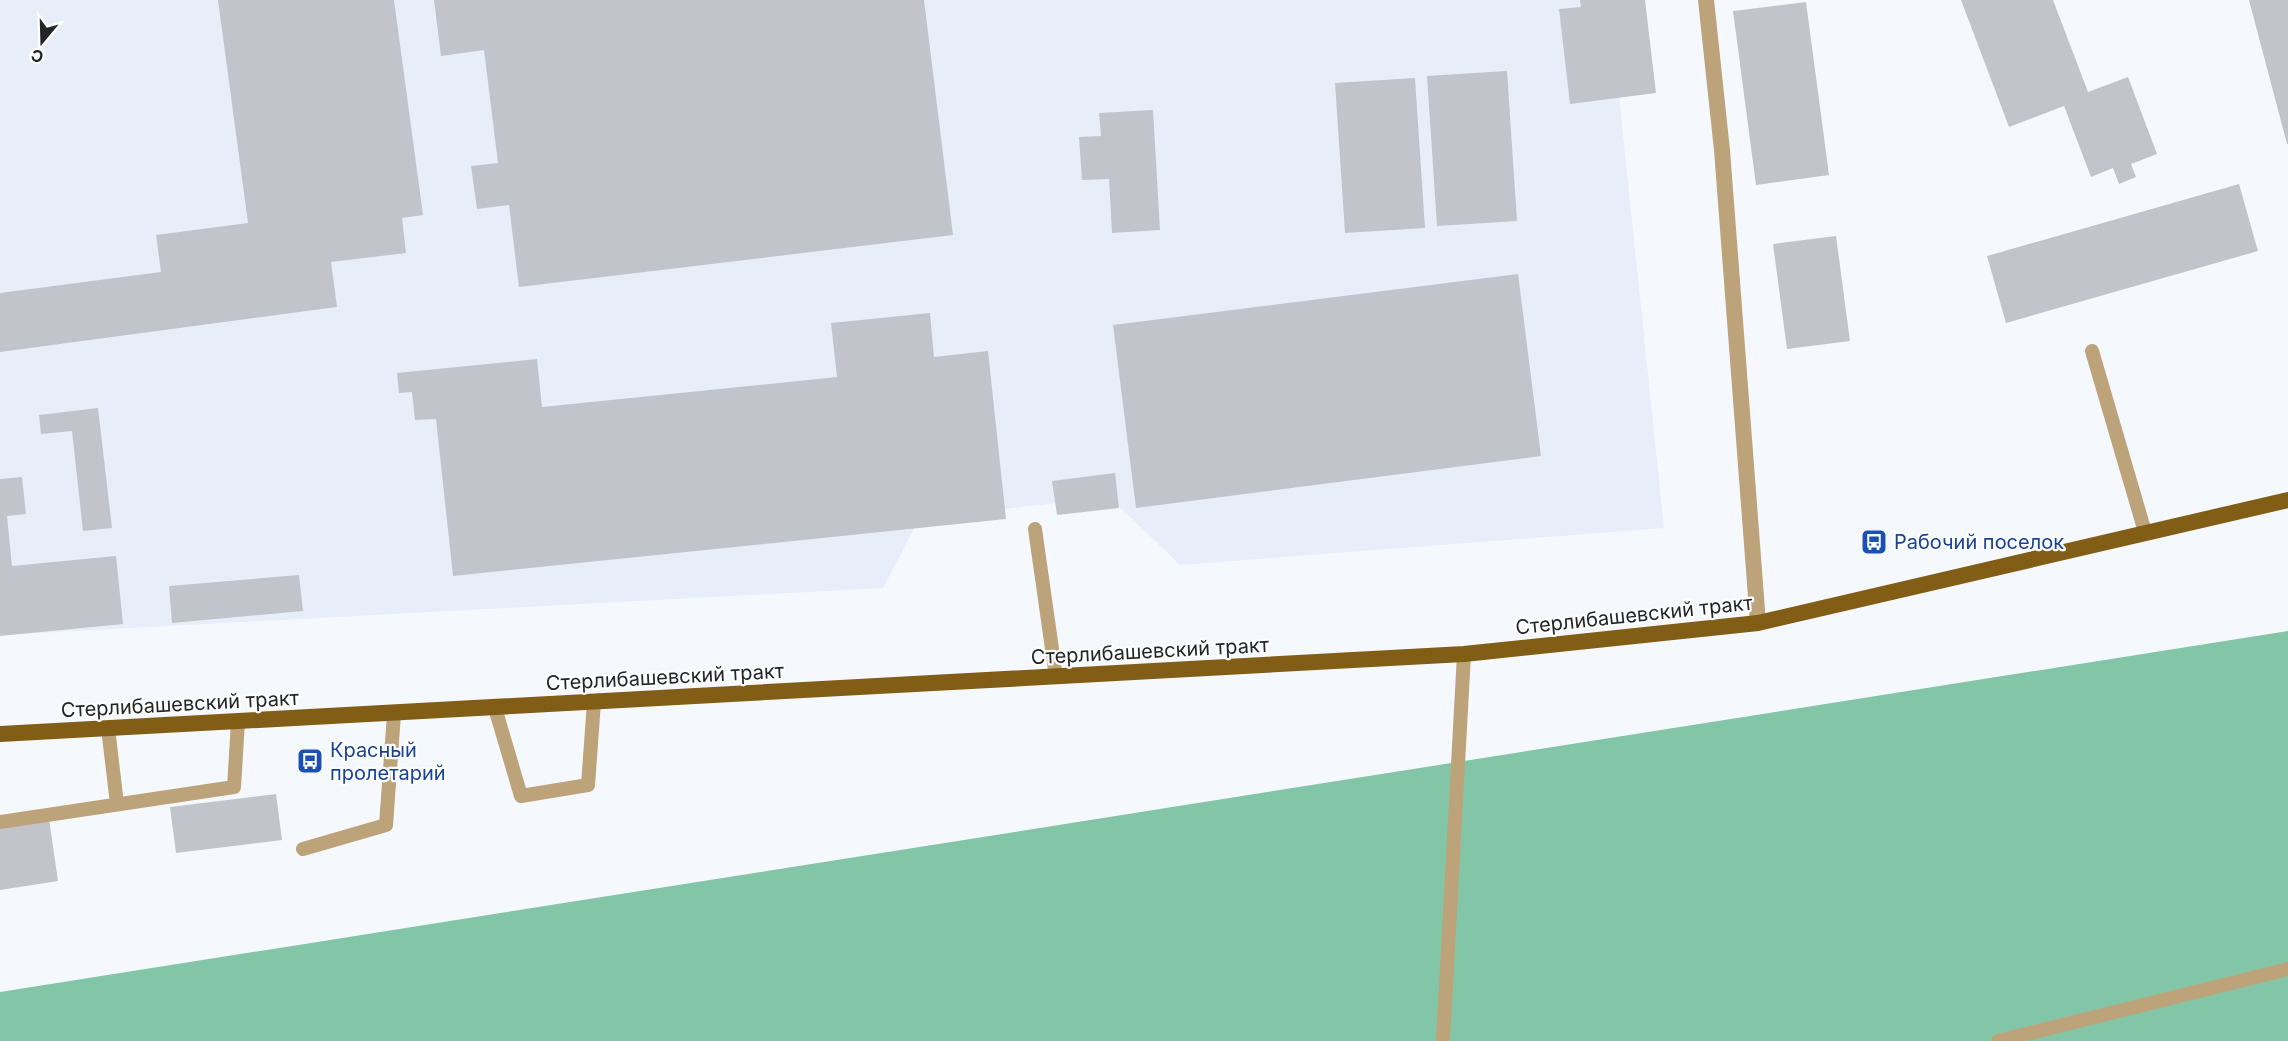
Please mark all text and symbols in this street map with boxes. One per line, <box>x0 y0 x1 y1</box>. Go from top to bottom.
north arrow <box>12 12 72 72</box>
text: С <box>28 45 46 68</box>
bus stop icon: Рабочий поселок <box>1859 527 1889 557</box>
place label: Рабочий поселок <box>1894 530 2064 554</box>
street label: Стерлибашевский тракт <box>1514 591 1754 639</box>
street label: Стерлибашевский тракт <box>1030 633 1270 669</box>
street label: Стерлибашевский тракт <box>545 659 785 695</box>
street label: Стерлибашевский тракт <box>60 686 300 722</box>
place label: Красный пролетарий <box>330 738 446 785</box>
bus stop icon: Красный пролетарий <box>295 746 325 776</box>

